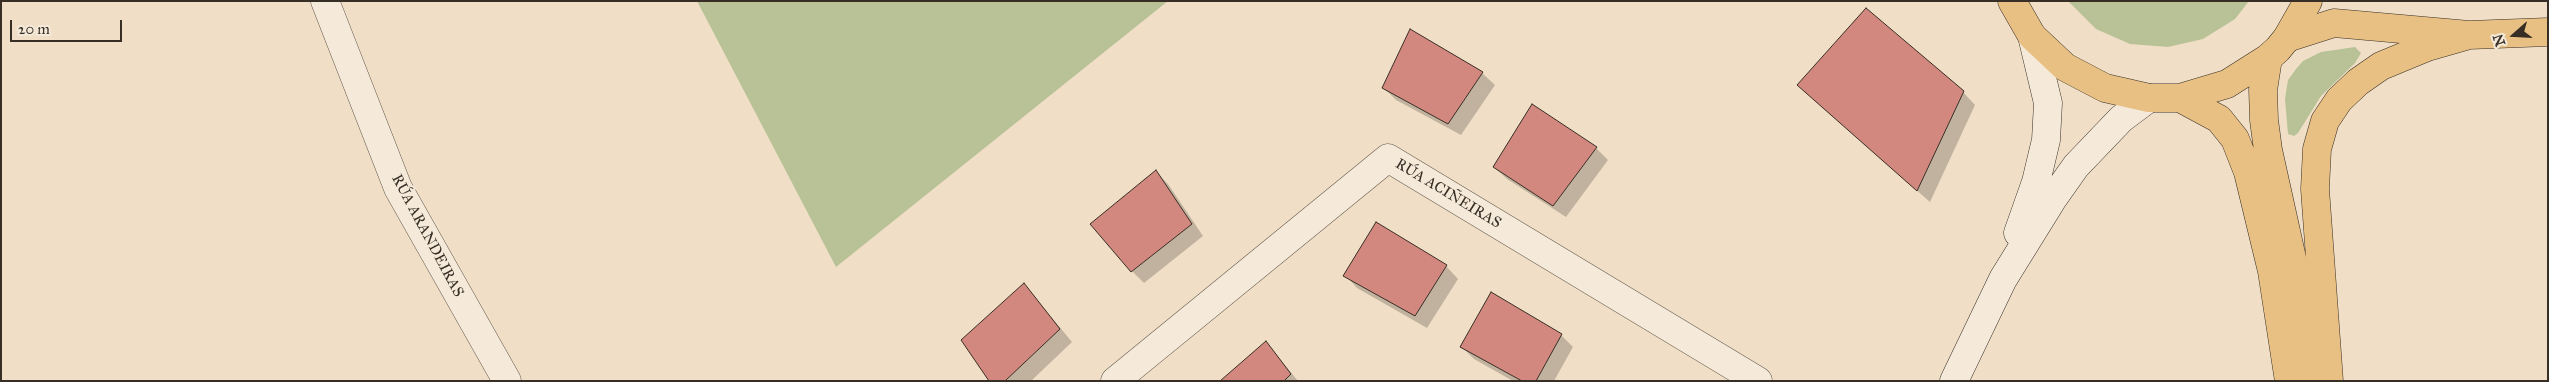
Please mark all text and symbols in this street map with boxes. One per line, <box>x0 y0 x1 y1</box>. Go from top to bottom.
scale bar <box>12 10 125 42</box>
north arrow <box>2489 10 2539 60</box>
text: 20 m <box>18 20 50 38</box>
text: N <box>2489 32 2509 48</box>
street label: RÚA ACIÑEIRAS <box>1392 155 1504 233</box>
street label: RÚA ARANDEIRAS <box>387 172 467 300</box>

